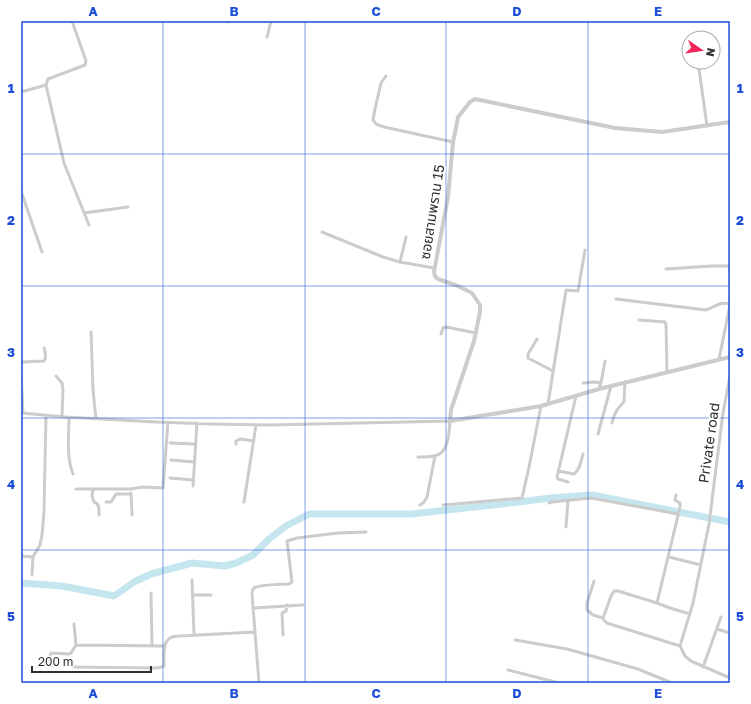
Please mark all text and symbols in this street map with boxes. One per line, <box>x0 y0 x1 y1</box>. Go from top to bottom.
text: A <box>88 3 98 19</box>
text: B <box>229 3 239 19</box>
text: C <box>371 3 381 19</box>
text: D <box>512 3 522 19</box>
text: E <box>654 3 662 19</box>
north arrow <box>681 30 721 70</box>
text: N <box>704 47 719 58</box>
text: 1 <box>8 80 15 96</box>
text: 1 <box>737 80 744 96</box>
street label: ซอยสามพราน 15 <box>416 163 447 260</box>
text: 2 <box>7 212 15 228</box>
text: 2 <box>736 212 744 228</box>
text: 3 <box>7 344 15 360</box>
text: 3 <box>736 344 744 360</box>
street label: Private road <box>694 402 723 484</box>
text: 4 <box>7 476 15 492</box>
text: 4 <box>736 476 744 492</box>
text: 5 <box>7 608 15 624</box>
text: 5 <box>736 608 744 624</box>
scale bar <box>32 648 151 674</box>
text: 200 m <box>38 654 73 669</box>
text: A <box>88 685 98 701</box>
text: B <box>229 685 239 701</box>
text: C <box>371 685 381 701</box>
text: D <box>512 685 522 701</box>
text: E <box>654 685 662 701</box>

